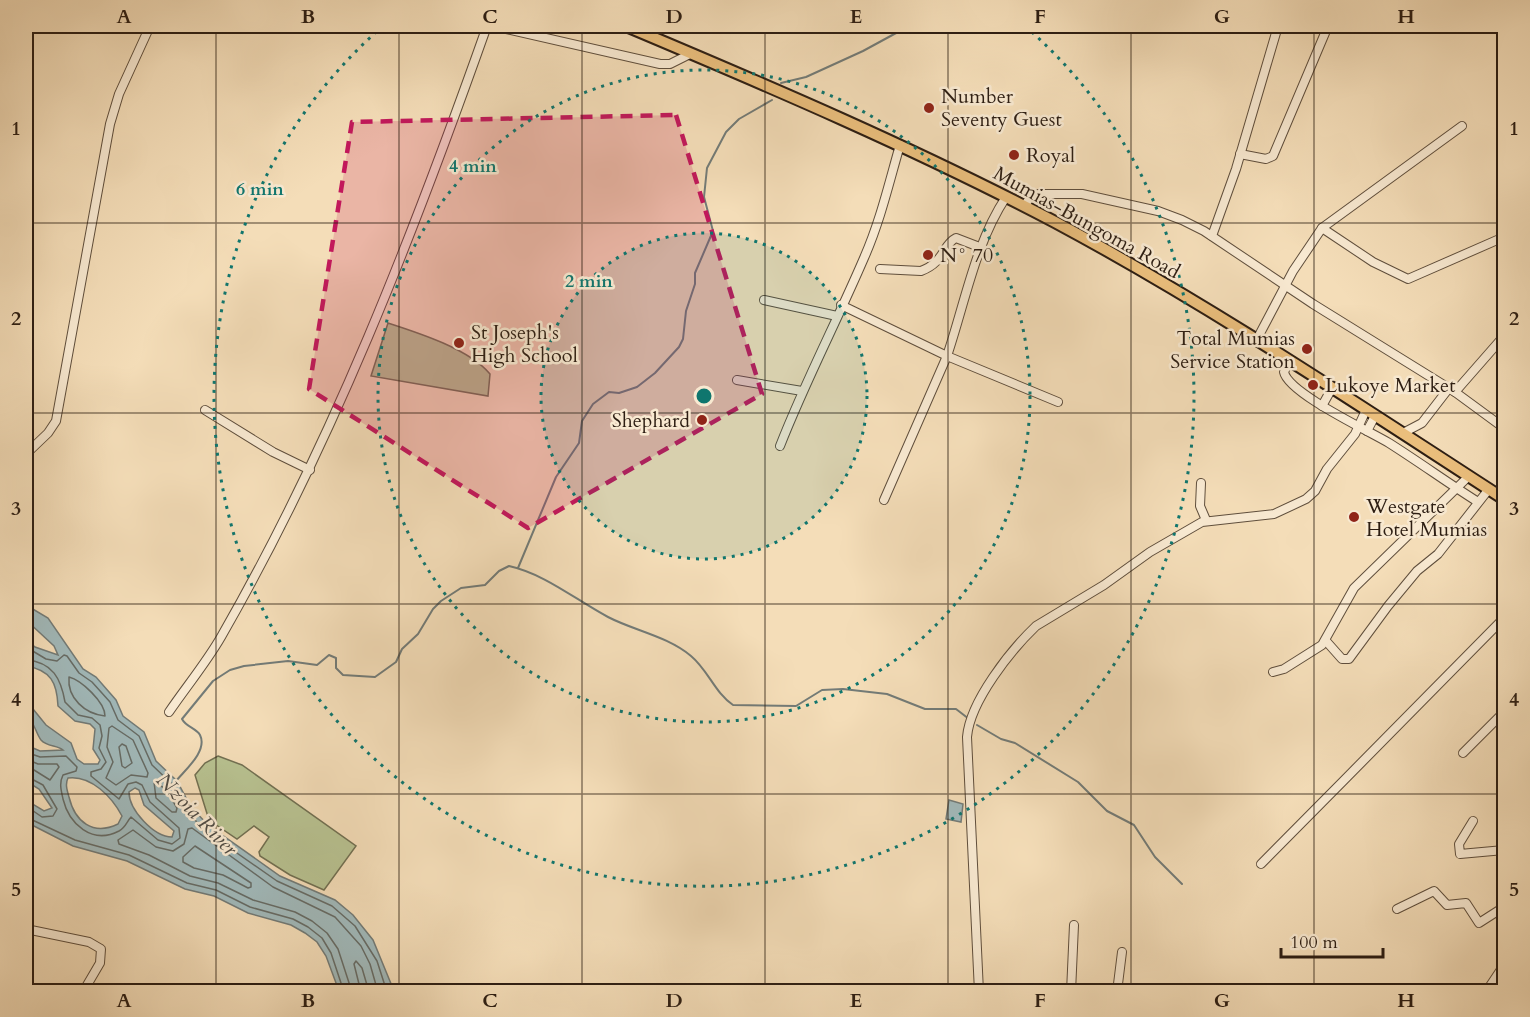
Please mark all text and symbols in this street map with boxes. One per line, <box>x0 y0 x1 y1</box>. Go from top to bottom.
text: A <box>116 3 132 30</box>
text: B <box>301 3 315 30</box>
text: C <box>482 3 498 30</box>
text: D <box>665 3 683 30</box>
text: E <box>850 3 862 30</box>
text: F <box>1034 3 1046 30</box>
text: G <box>1214 3 1230 30</box>
text: H <box>1397 3 1415 30</box>
place label: Number Seventy Guest <box>941 83 1063 133</box>
marker: Number Seventy Guest <box>922 101 936 115</box>
text: 1 <box>11 115 21 142</box>
text: 1 <box>1509 115 1519 142</box>
place label: Royal <box>1026 142 1075 169</box>
marker: Royal <box>1007 148 1021 162</box>
text: 4 min <box>449 154 497 179</box>
street label: Mumias-Bungoma Road <box>989 160 1185 285</box>
text: 6 min <box>236 177 284 202</box>
place label: N° 70 <box>940 242 993 269</box>
marker: N° 70 <box>921 248 935 262</box>
text: 2 min <box>565 269 613 294</box>
text: 2 <box>11 305 21 332</box>
text: 2 <box>1509 305 1519 332</box>
place label: St Joseph's High School <box>471 319 578 369</box>
place label: Total Mumias Service Station <box>1170 325 1296 375</box>
marker: St Joseph's High School <box>452 336 466 350</box>
marker: Total Mumias Service Station <box>1300 342 1314 356</box>
place label: Lukoye Market <box>1325 372 1456 399</box>
marker: Lukoye Market <box>1306 378 1320 392</box>
centre of rings <box>694 386 714 406</box>
place label: Shephard <box>612 407 690 434</box>
marker: Shephard <box>695 413 709 427</box>
place label: Westgate Hotel Mumias <box>1365 493 1487 543</box>
text: 3 <box>11 495 21 522</box>
text: 3 <box>1509 495 1519 522</box>
marker: Westgate Hotel Mumias <box>1347 510 1361 524</box>
text: 4 <box>11 686 21 713</box>
text: 4 <box>1509 686 1519 713</box>
water label: Nzoia River <box>150 766 244 863</box>
text: 5 <box>11 876 21 903</box>
text: 5 <box>1509 876 1519 903</box>
scale bar <box>1281 921 1383 959</box>
text: 100 m <box>1290 930 1338 955</box>
text: A <box>116 987 132 1014</box>
text: B <box>301 987 315 1014</box>
text: C <box>482 987 498 1014</box>
text: D <box>665 987 683 1014</box>
text: E <box>850 987 862 1014</box>
text: F <box>1034 987 1046 1014</box>
text: G <box>1214 987 1230 1014</box>
text: H <box>1397 987 1415 1014</box>

